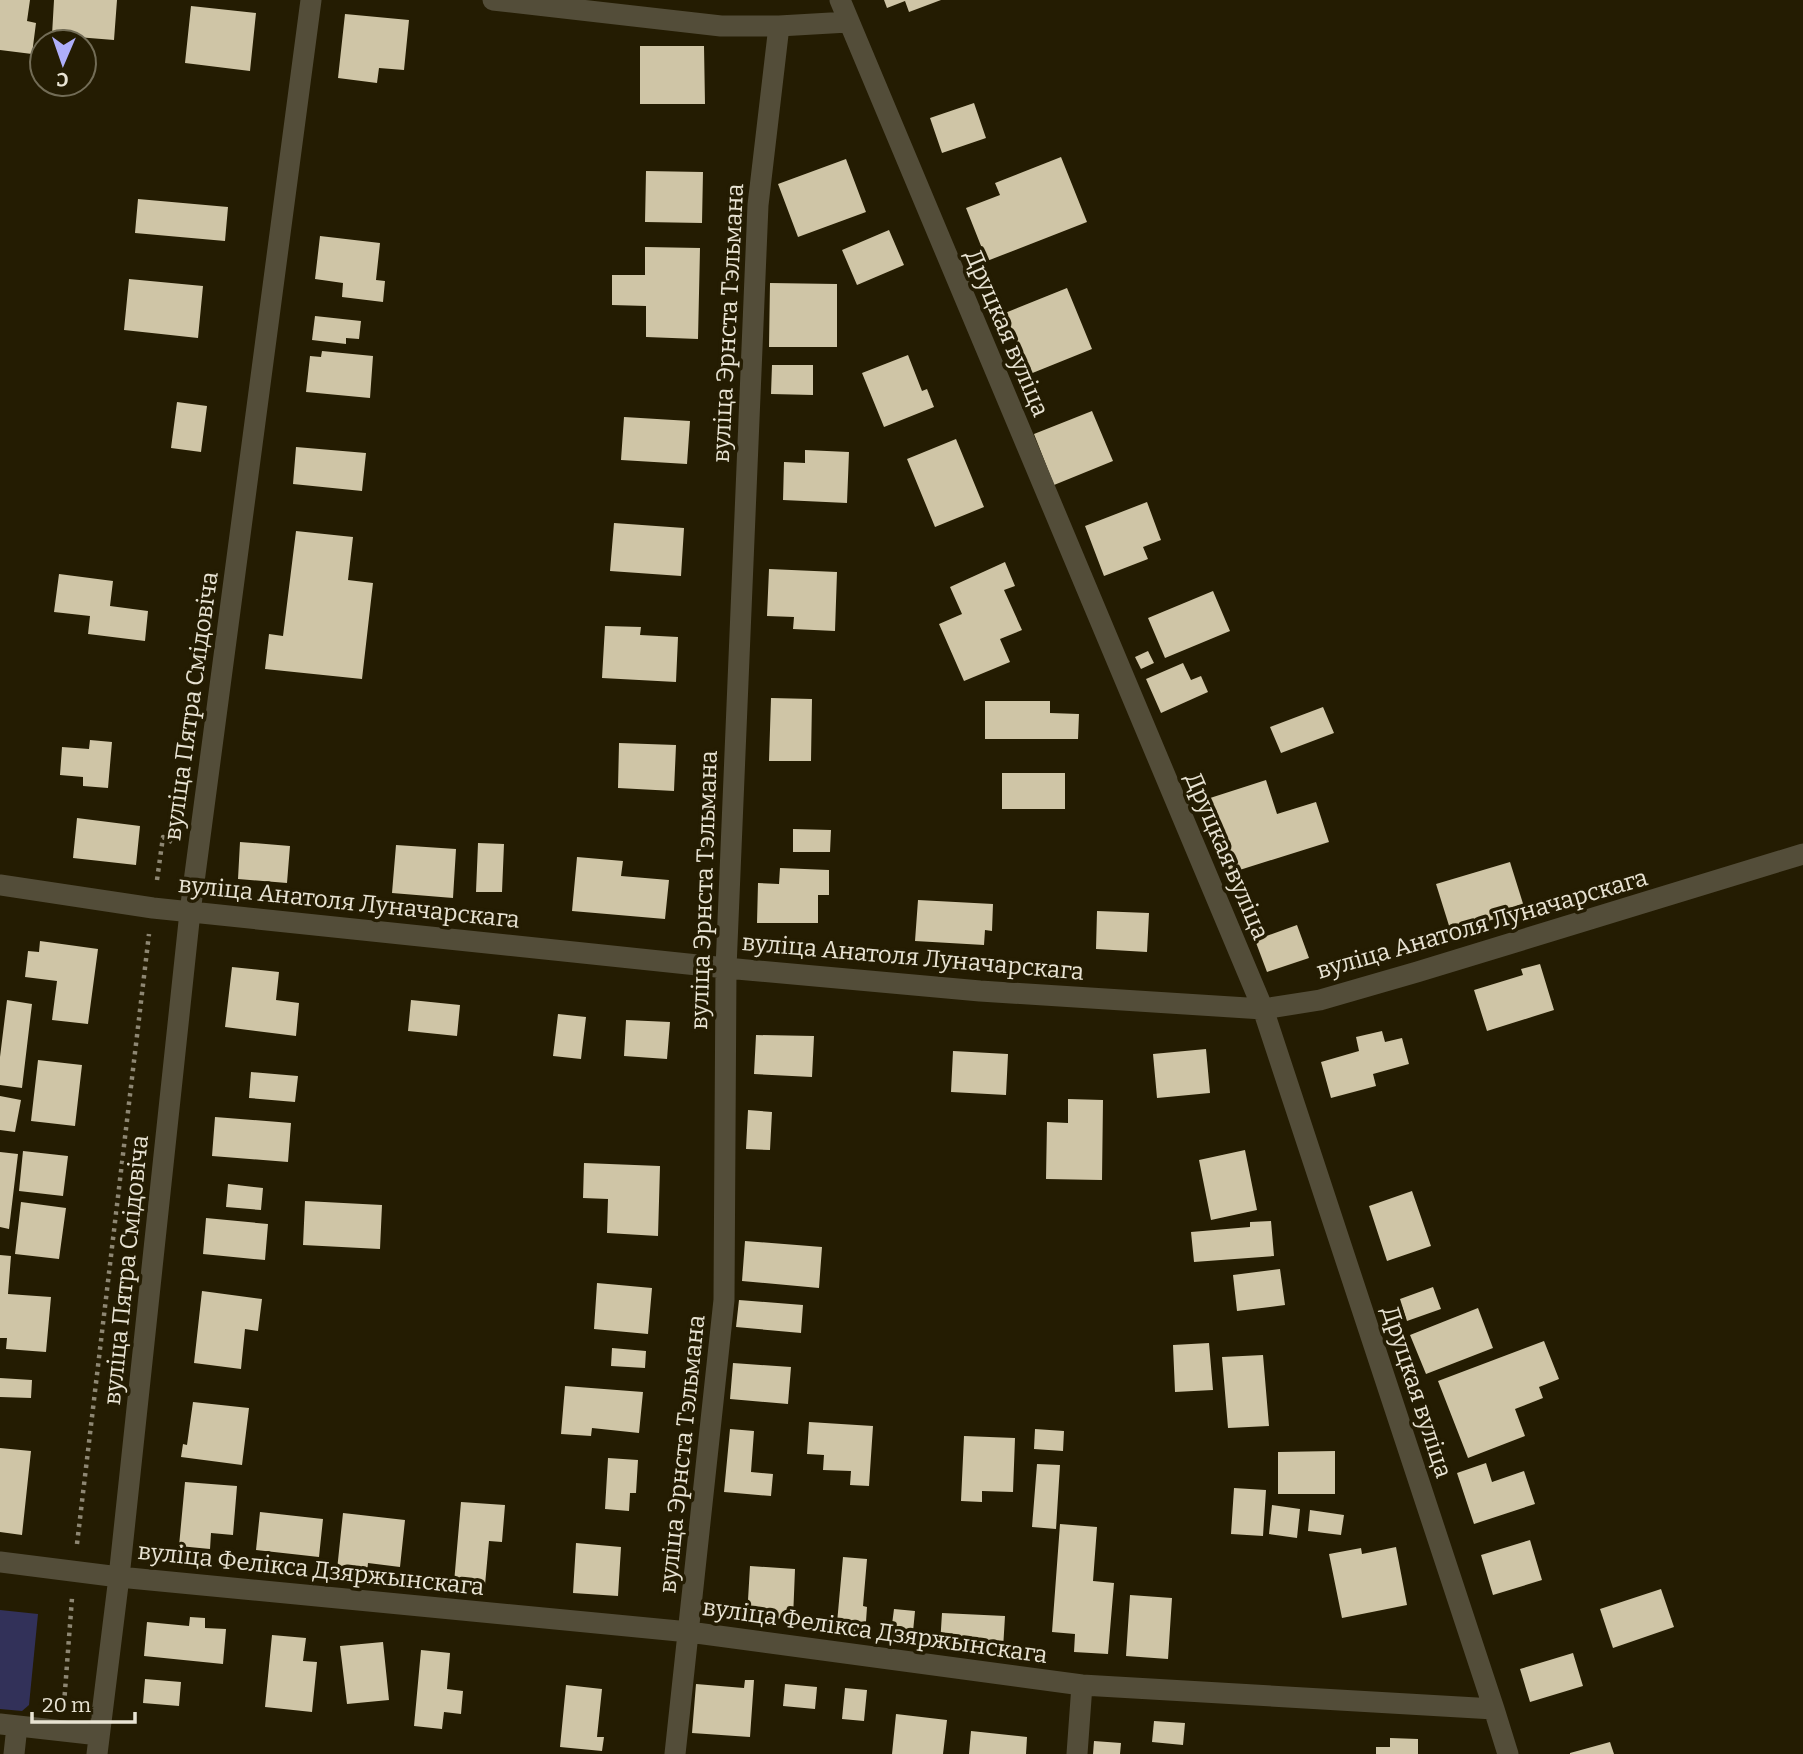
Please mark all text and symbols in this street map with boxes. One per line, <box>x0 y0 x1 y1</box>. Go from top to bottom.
north arrow <box>28 28 98 98</box>
text: С <box>56 68 69 91</box>
street label: вуліца Эрнста Тэльмана <box>707 183 749 463</box>
street label: Друцкая вуліца <box>959 245 1055 421</box>
street label: вуліца Пятра Смідовіча <box>158 570 224 842</box>
street label: вуліца Эрнста Тэльмана <box>685 750 723 1030</box>
street label: Друцкая вуліца <box>1179 768 1275 944</box>
street label: вуліца Анатоля Луначарскага <box>1313 863 1651 985</box>
street label: вуліца Анатоля Луначарскага <box>177 870 521 934</box>
street label: вуліца Анатоля Луначарскага <box>741 928 1085 986</box>
street label: вуліца Пятра Смідовіча <box>98 1134 154 1406</box>
street label: Друцкая вуліца <box>1376 1303 1458 1481</box>
street label: вуліца Эрнста Тэльмана <box>653 1313 711 1595</box>
street label: вуліца Фелікса Дзяржынскага <box>136 1537 486 1601</box>
street label: вуліца Фелікса Дзяржынскага <box>701 1593 1049 1669</box>
scale bar <box>32 1680 135 1724</box>
text: 20 m <box>42 1692 91 1718</box>

